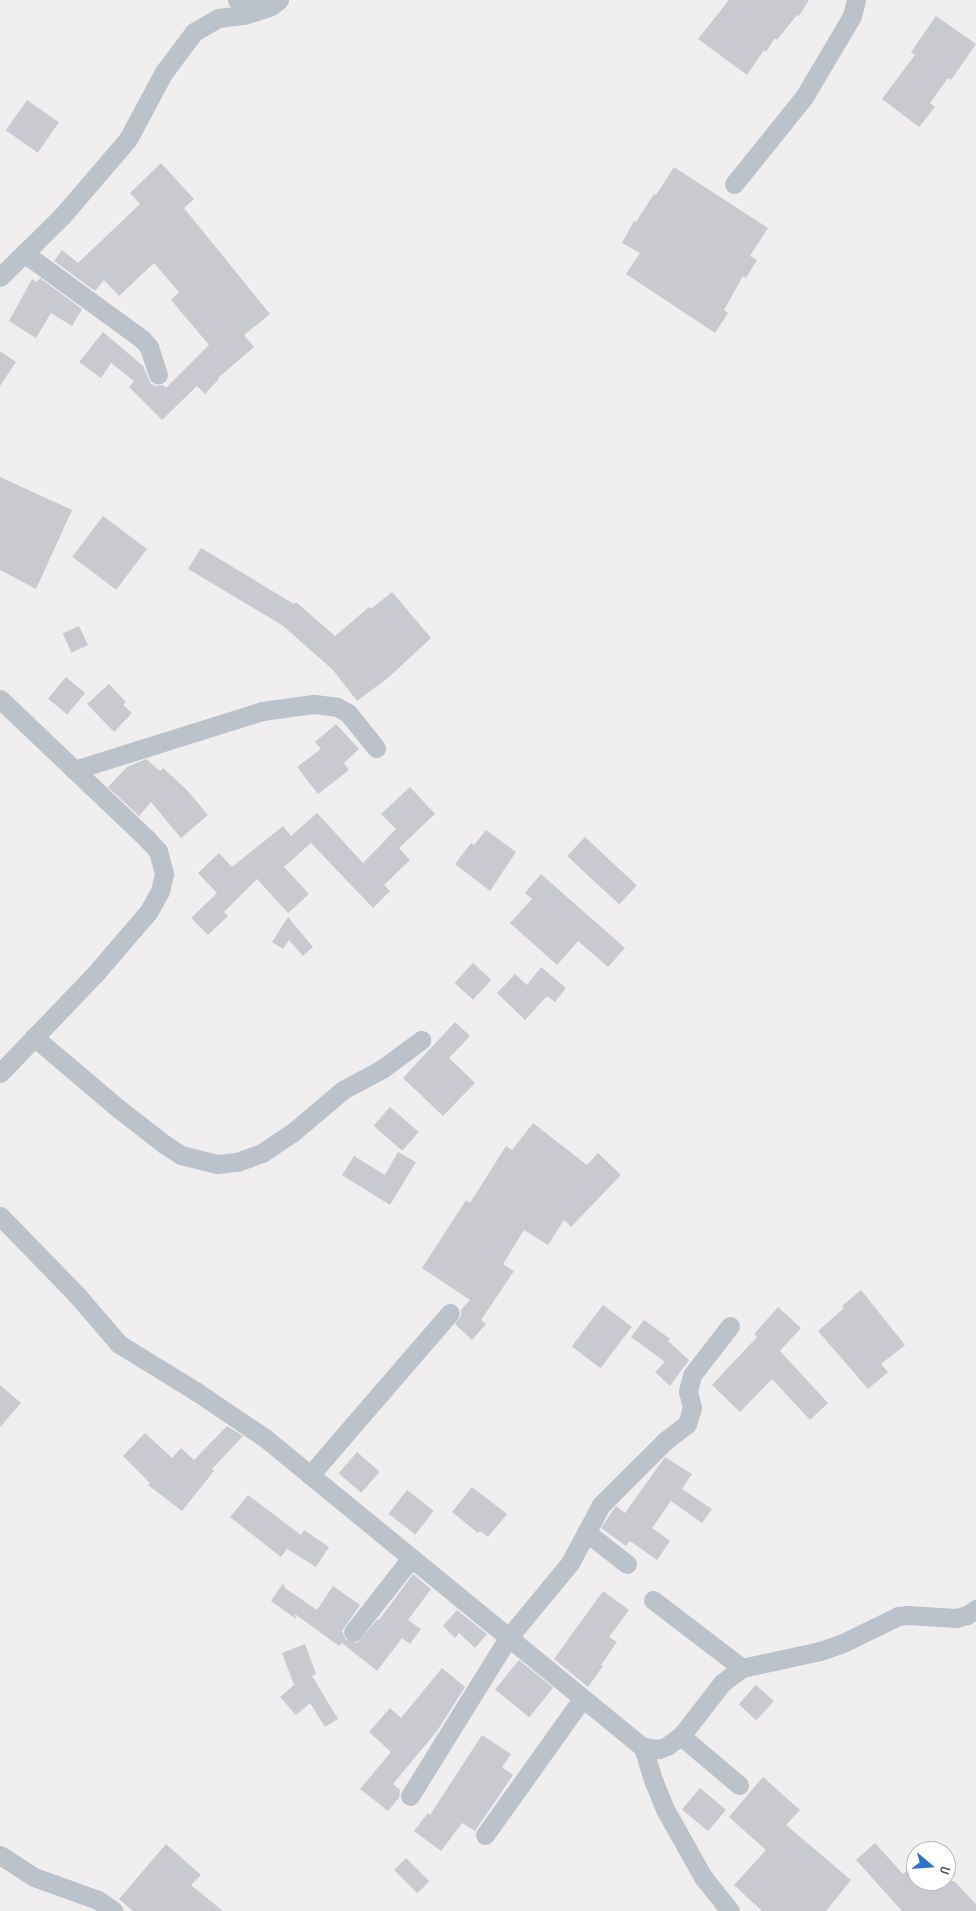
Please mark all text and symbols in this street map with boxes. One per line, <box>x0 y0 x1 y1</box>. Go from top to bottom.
north arrow <box>906 1841 956 1891</box>
text: U <box>936 1864 954 1877</box>

